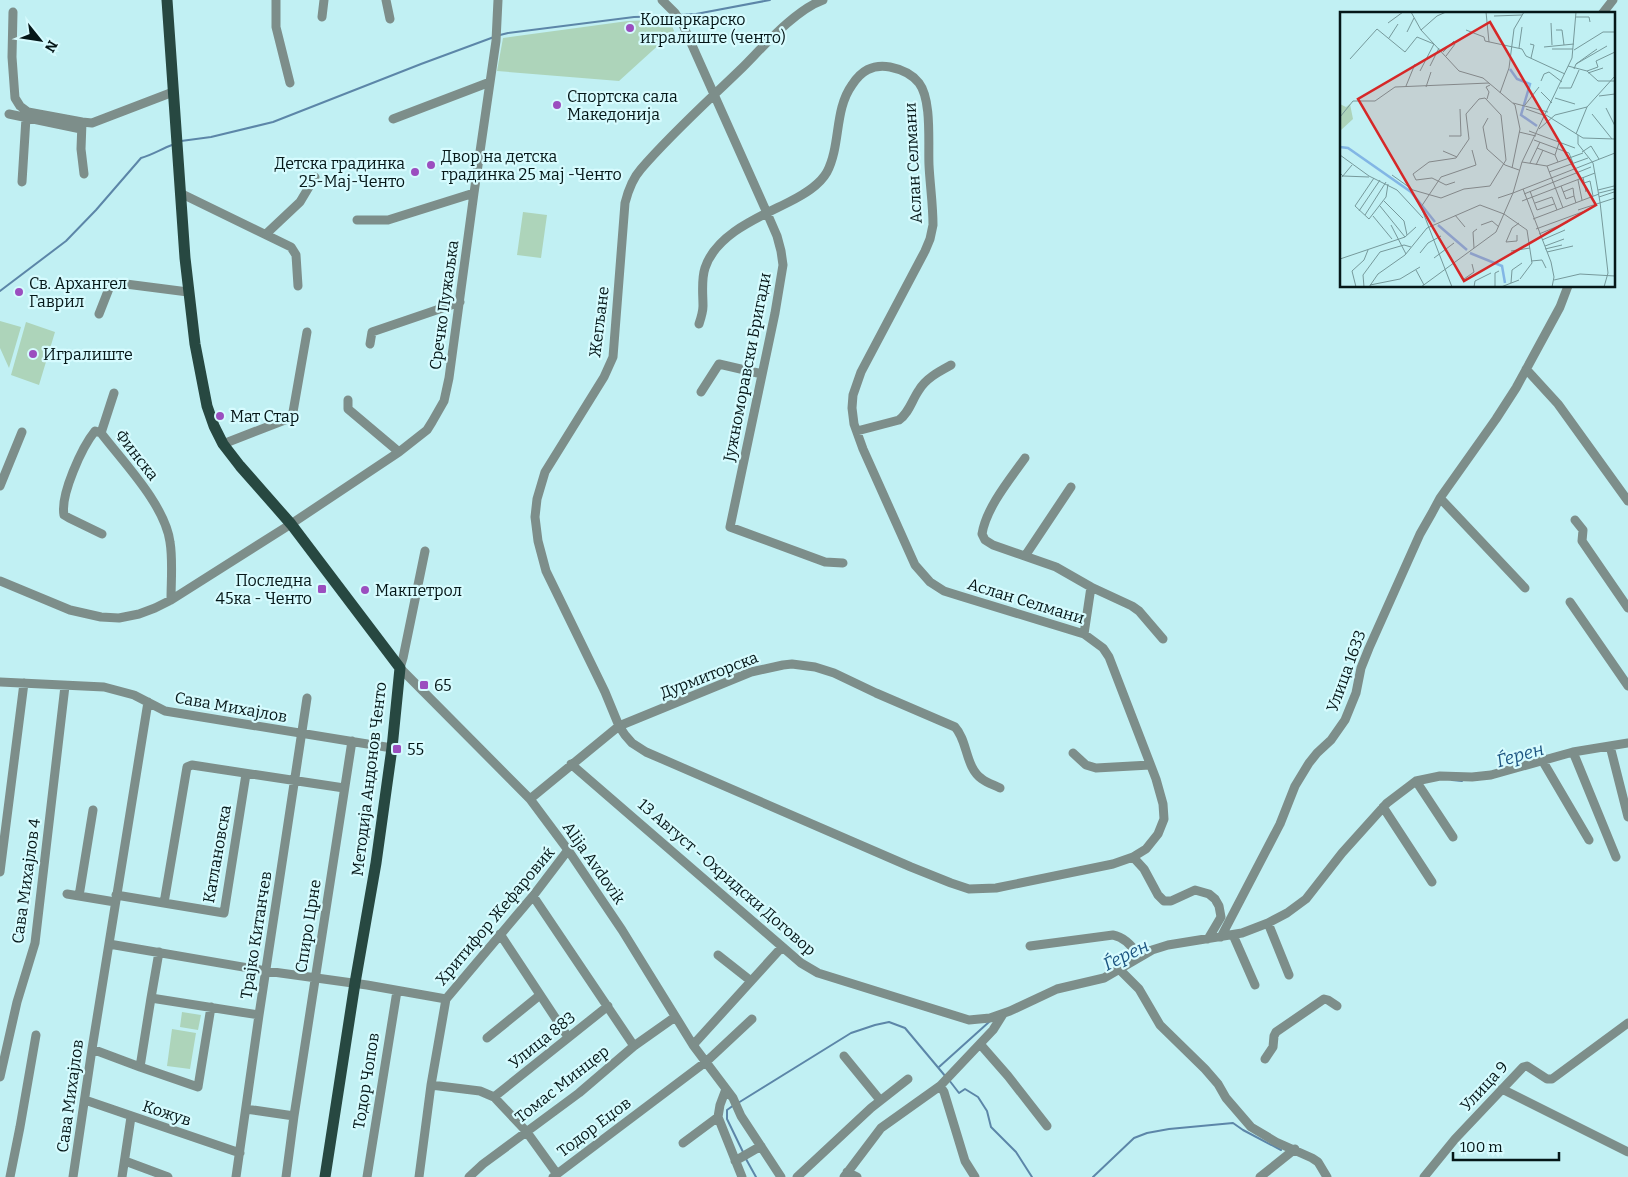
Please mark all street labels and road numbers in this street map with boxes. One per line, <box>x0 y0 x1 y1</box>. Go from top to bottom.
street label: Аслан Селмани <box>900 102 926 224</box>
street label: Сречко Пужаљка <box>425 239 463 371</box>
street label: Јужноморавски Бригади <box>719 271 775 464</box>
street label: Жегљане <box>585 285 613 359</box>
street label: Финска <box>111 426 163 484</box>
street label: Аслан Селмани <box>965 574 1087 628</box>
street label: Улица 1633 <box>1322 628 1370 714</box>
street label: Дурмиторска <box>657 648 761 702</box>
street label: Методија Андонов Ченто <box>348 681 390 877</box>
street label: Сава Михајлов <box>173 688 289 726</box>
street label: 13 Август - Охридски Договор <box>634 795 820 959</box>
street label: Катлановска <box>199 803 235 904</box>
street label: Сава Михајлов 4 <box>8 816 44 945</box>
street label: Alija Avdovik <box>559 818 629 908</box>
street label: Хритифор Жефаровиќ <box>432 843 559 989</box>
street label: Трајко Китанчев <box>237 870 275 1000</box>
street label: Спиро Црне <box>291 878 325 974</box>
street label: Улица 883 <box>505 1007 579 1073</box>
street label: Тодор Чопов <box>349 1031 383 1131</box>
street label: Сава Михајлов <box>53 1038 87 1154</box>
street label: Томас Минцер <box>511 1041 613 1127</box>
street label: Улица 9 <box>1456 1057 1512 1115</box>
street label: Тодор Еџов <box>553 1093 635 1161</box>
street label: Кожув <box>140 1096 194 1130</box>

